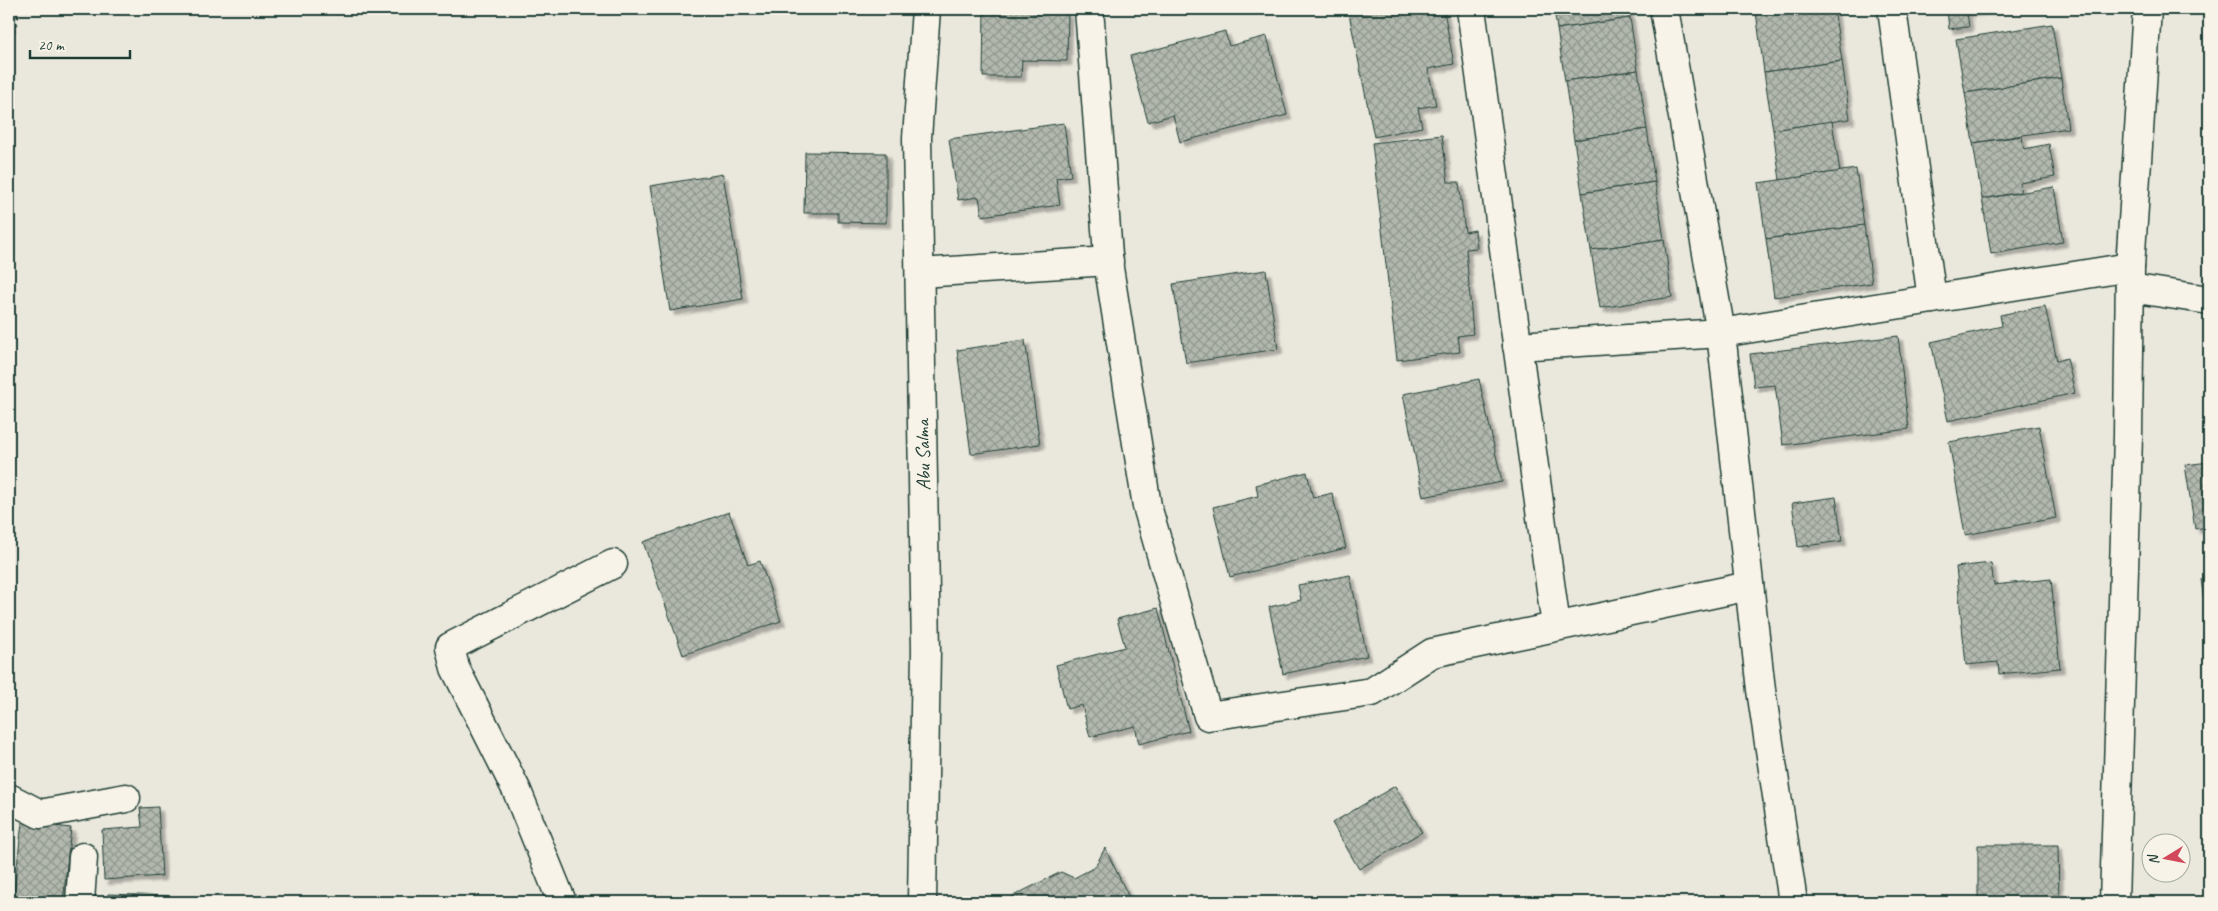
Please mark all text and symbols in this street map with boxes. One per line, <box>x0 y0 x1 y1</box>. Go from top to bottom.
scale bar <box>30 28 130 60</box>
text: 20 m <box>38 36 65 55</box>
street label: Abu Salma <box>910 417 936 491</box>
north arrow <box>2140 834 2190 884</box>
text: N <box>2144 852 2163 866</box>

